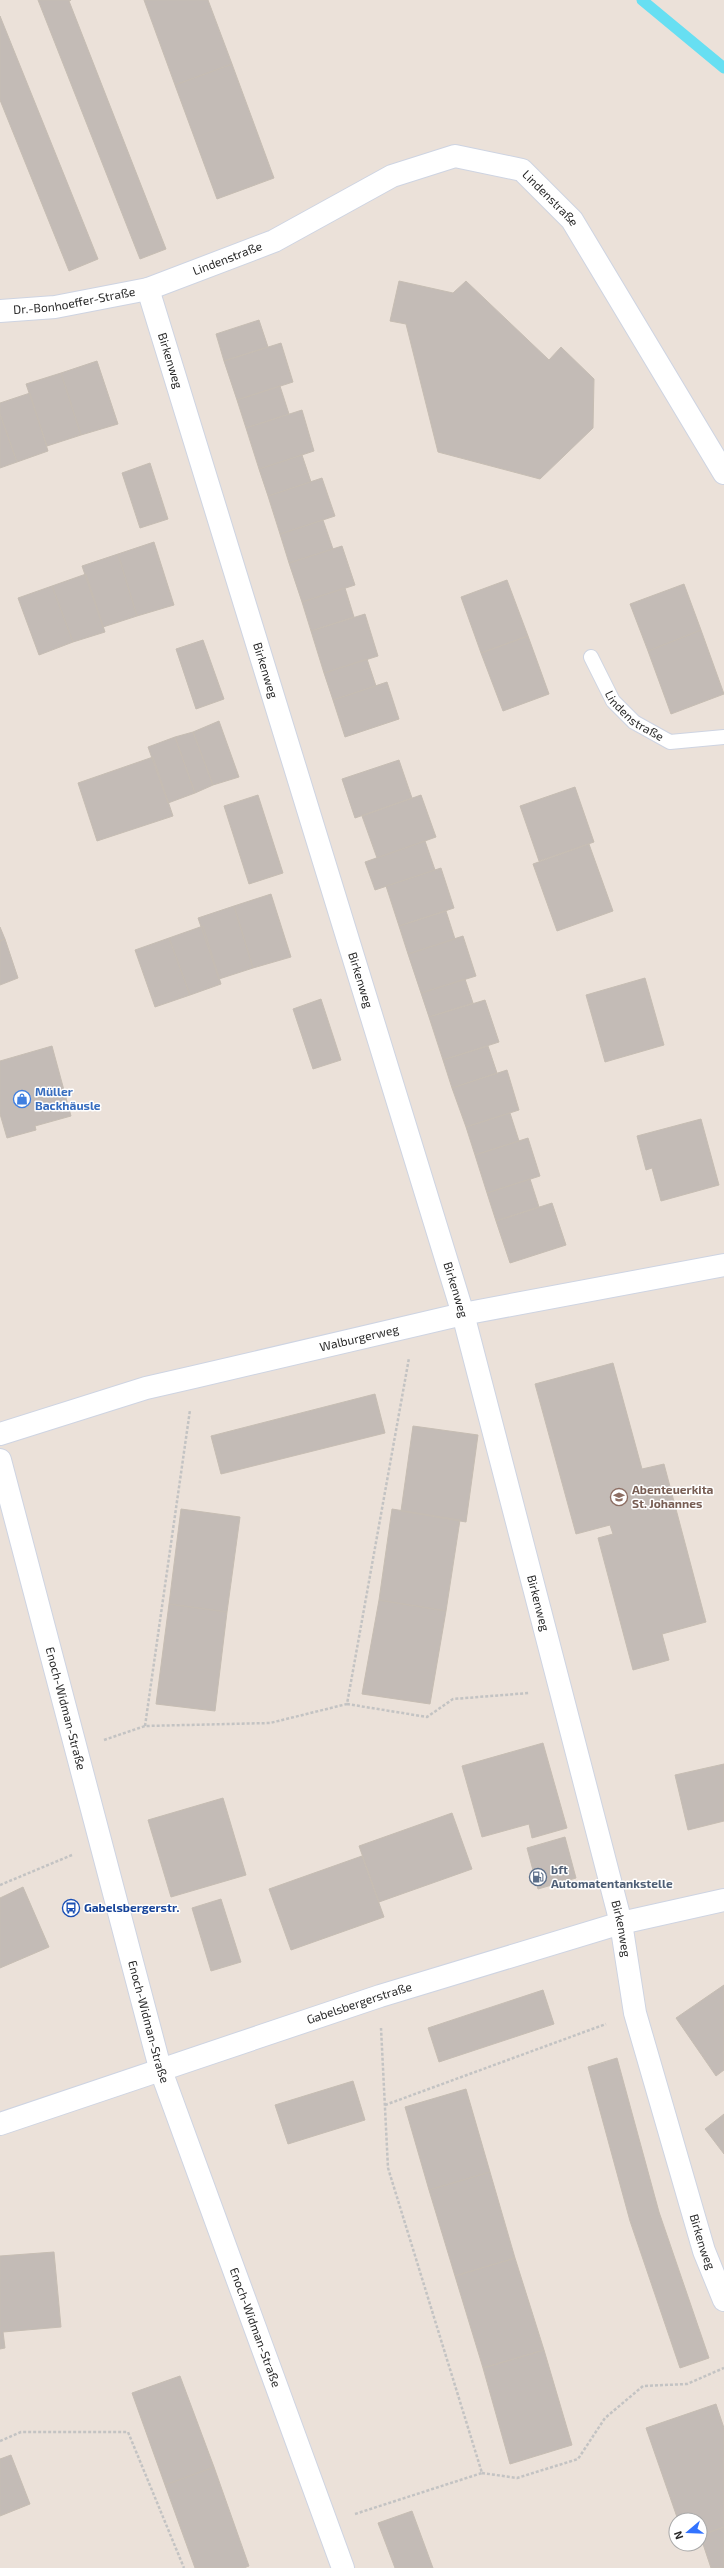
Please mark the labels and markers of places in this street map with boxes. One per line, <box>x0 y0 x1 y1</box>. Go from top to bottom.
place label: Müller Backhäusle <box>35 1084 101 1112</box>
shop icon: Müller Backhäusle <box>12 1089 32 1109</box>
place label: Abenteuerkita St. Johannes <box>632 1482 714 1510</box>
school or university icon: Abenteuerkita St. Johannes <box>609 1487 629 1507</box>
place label: bft Automatentankstelle <box>551 1862 673 1890</box>
fuel station icon: bft Automatentankstelle <box>528 1867 548 1887</box>
bus stop icon: Gabelsbergerstr. <box>61 1898 81 1918</box>
place label: Gabelsbergerstr. <box>84 1900 179 1914</box>

